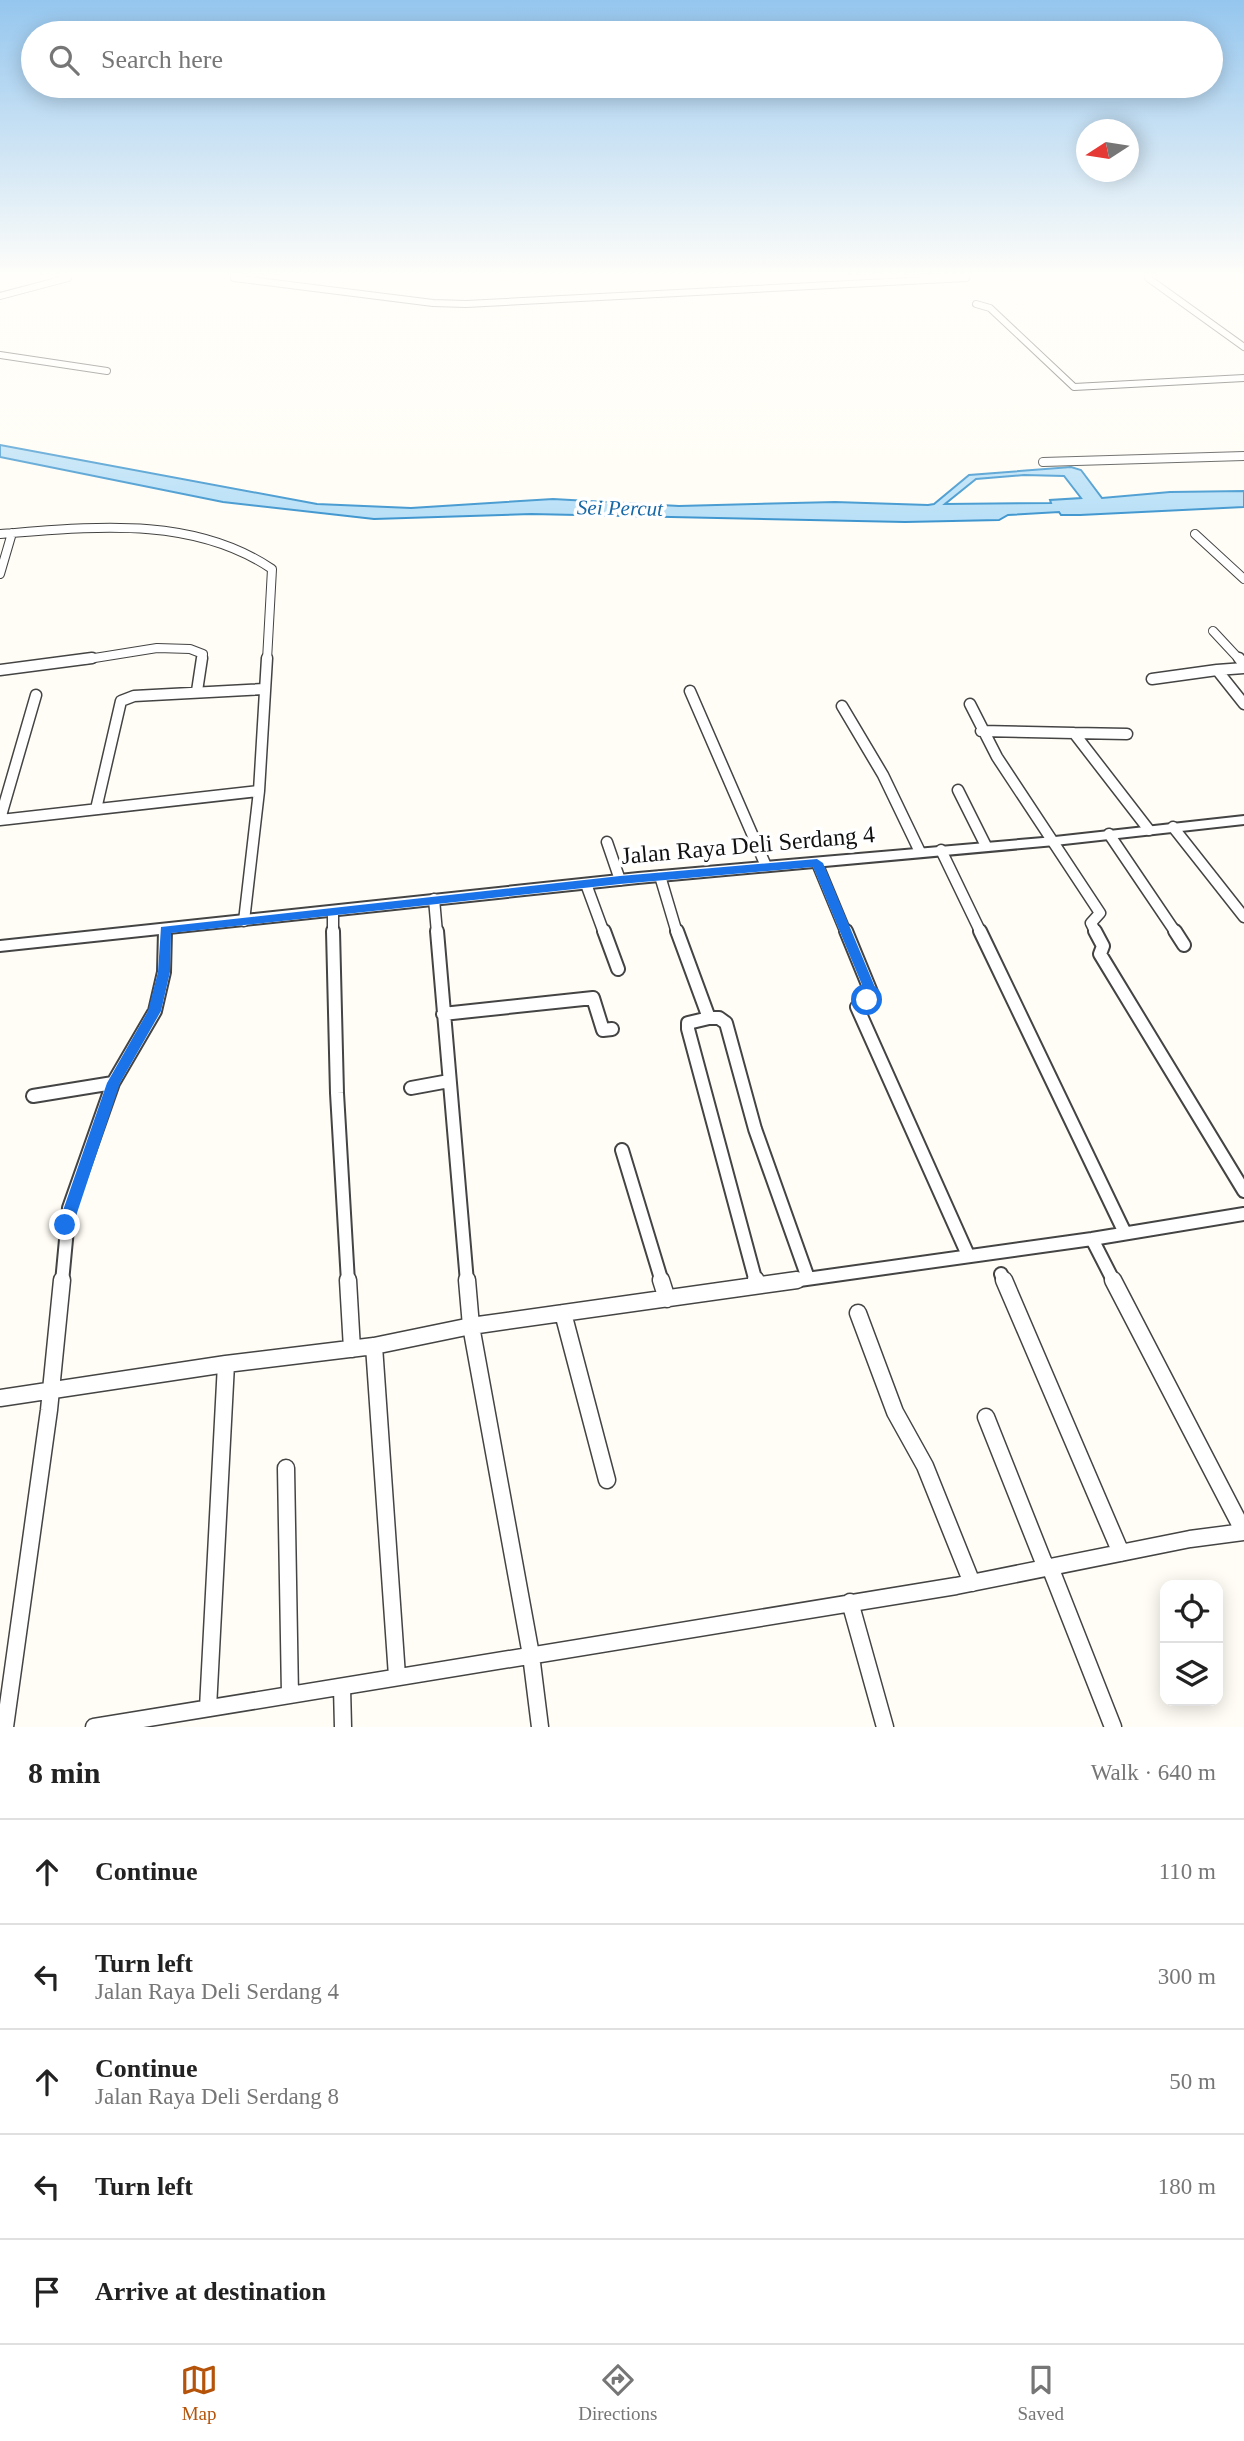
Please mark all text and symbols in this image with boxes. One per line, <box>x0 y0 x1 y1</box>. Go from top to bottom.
search box <box>21 21 1223 98</box>
icon: search <box>45 41 83 79</box>
text: Search here <box>101 45 223 74</box>
north arrow <box>1076 119 1139 182</box>
water label: Sei Percut <box>577 495 664 521</box>
street label: Jalan Raya Deli Serdang 4 <box>620 821 876 869</box>
route start <box>851 984 882 1015</box>
route end <box>49 1209 80 1240</box>
map controls <box>1160 1580 1223 1706</box>
button: locate <box>1160 1580 1223 1643</box>
button: layers <box>1160 1643 1223 1706</box>
text: 8 min <box>28 1756 101 1789</box>
text: Walk · 640 m <box>1091 1760 1216 1785</box>
icon: ahead <box>28 1853 66 1891</box>
text: Continue <box>95 1857 198 1886</box>
text: 110 m <box>1159 1859 1216 1884</box>
text: Turn left <box>95 1949 193 1978</box>
icon: left <box>28 1958 66 1996</box>
text: 300 m <box>1158 1964 1216 1989</box>
text: Jalan Raya Deli Serdang 4 <box>95 1979 339 2004</box>
text: Continue <box>95 2054 198 2083</box>
icon: ahead <box>28 2063 66 2101</box>
text: 50 m <box>1169 2069 1216 2094</box>
text: Jalan Raya Deli Serdang 8 <box>95 2084 339 2109</box>
icon: left <box>28 2168 66 2206</box>
text: Turn left <box>95 2172 193 2201</box>
text: 180 m <box>1158 2174 1216 2199</box>
icon: arrive <box>28 2273 66 2311</box>
text: Arrive at destination <box>95 2277 326 2306</box>
tab: Map <box>180 2361 218 2425</box>
tab: Directions <box>578 2361 657 2425</box>
tab: Saved <box>1017 2361 1064 2425</box>

